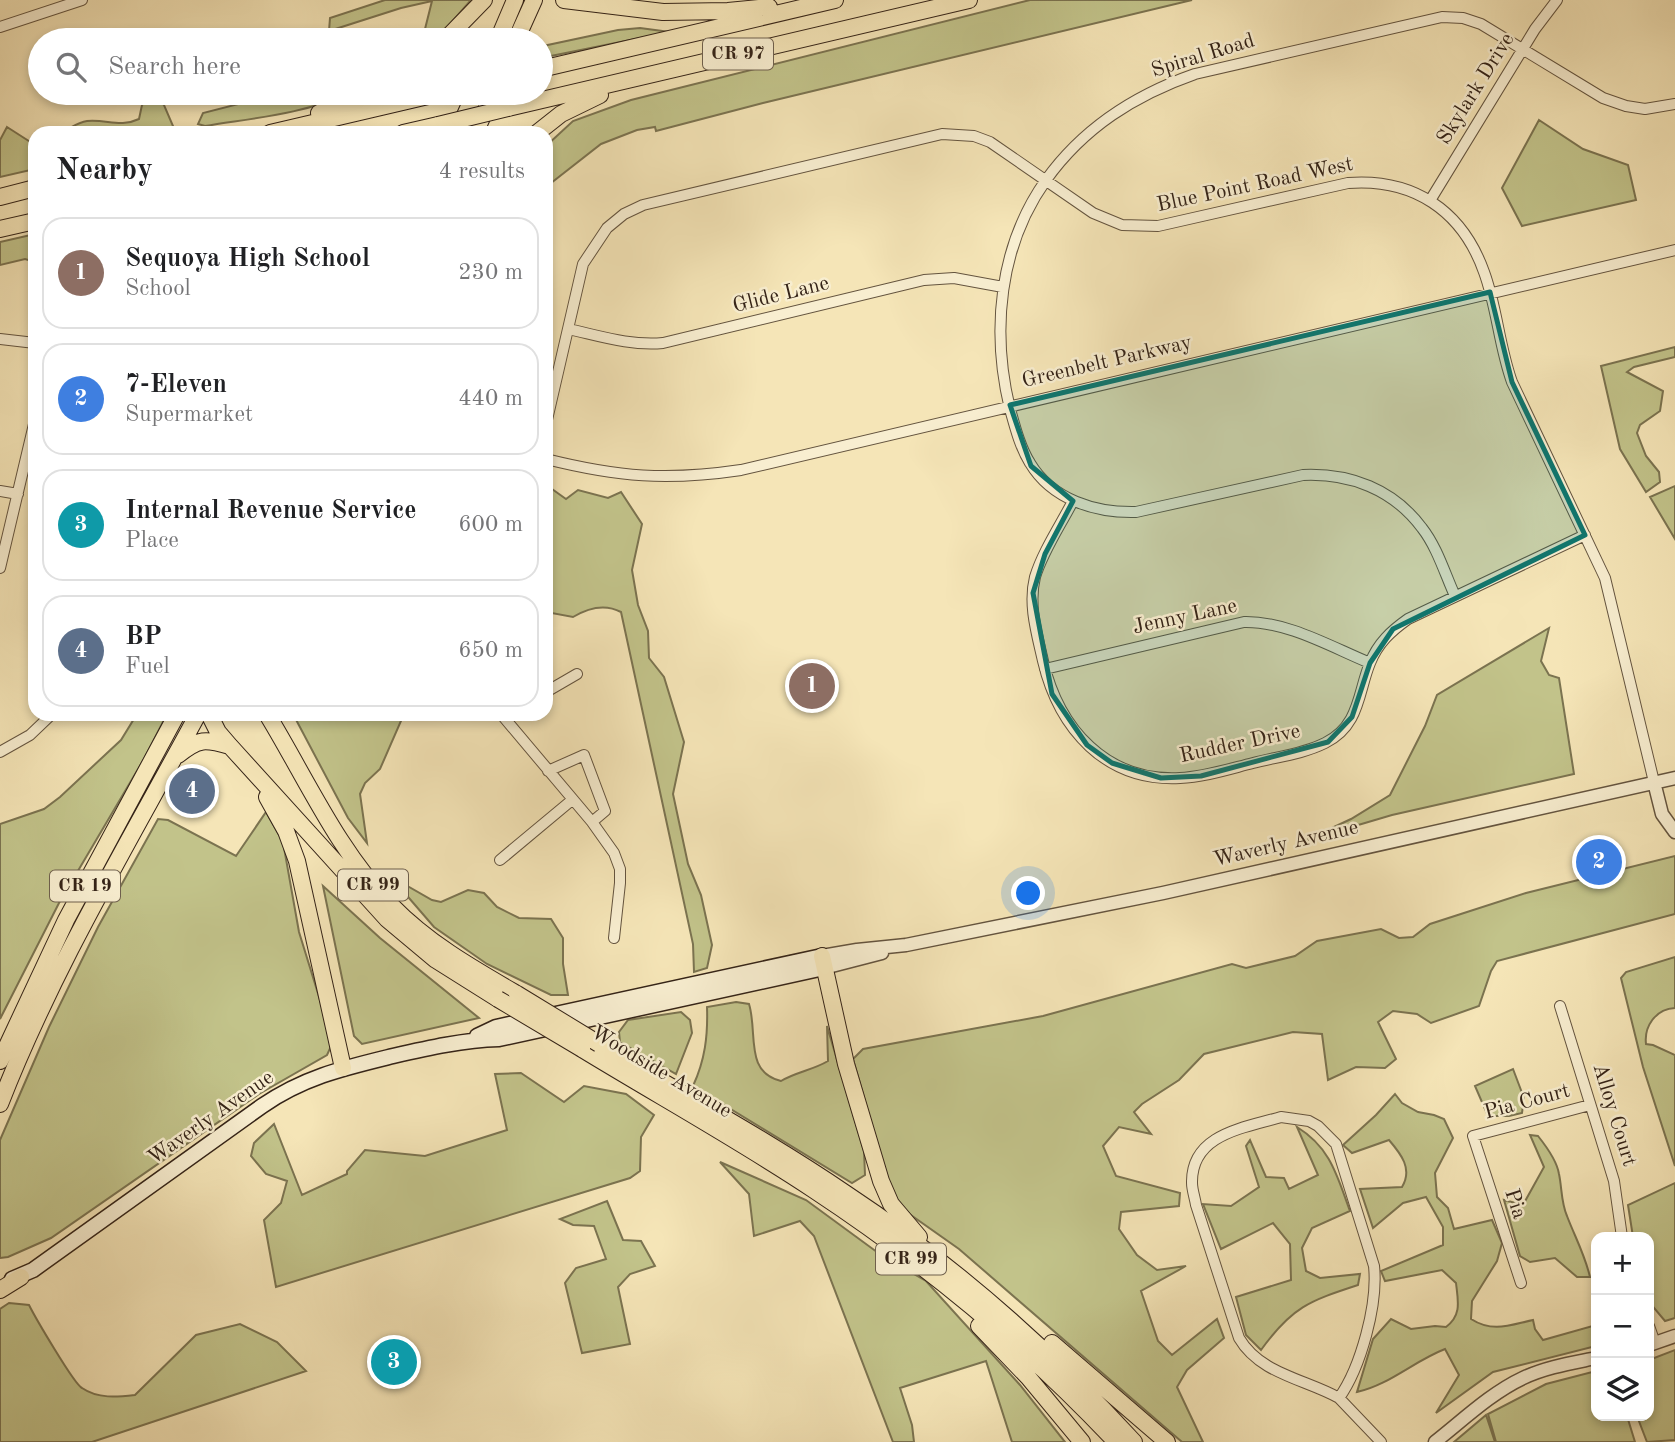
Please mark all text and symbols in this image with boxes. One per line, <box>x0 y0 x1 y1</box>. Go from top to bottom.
search box <box>28 28 553 105</box>
street label: Spiral Road <box>1149 30 1257 82</box>
street label: Skylark Drive <box>1433 30 1519 148</box>
road number: CR 97 <box>703 38 773 70</box>
icon: search <box>52 48 90 86</box>
text: Search here <box>108 54 241 80</box>
street label: Blue Point Road West <box>1155 154 1355 216</box>
text: Nearby <box>56 156 153 186</box>
text: 4 results <box>439 160 525 183</box>
text: Sequoya High School <box>125 246 370 272</box>
text: 1 <box>74 261 88 284</box>
text: 230 m <box>458 261 523 284</box>
street label: Glide Lane <box>731 273 831 317</box>
text: School <box>125 277 191 300</box>
street label: Greenbelt Parkway <box>1020 332 1194 392</box>
text: 7-Eleven <box>125 372 227 398</box>
text: 2 <box>74 387 88 410</box>
text: 440 m <box>458 387 523 410</box>
text: Supermarket <box>125 403 253 426</box>
text: Internal Revenue Service <box>125 498 417 524</box>
text: 3 <box>74 513 88 536</box>
text: 600 m <box>458 513 523 536</box>
text: Place <box>125 529 179 552</box>
street label: Jenny Lane <box>1131 596 1239 638</box>
text: BP <box>125 624 162 650</box>
text: 4 <box>74 639 88 662</box>
text: 650 m <box>458 639 523 662</box>
text: Fuel <box>125 655 170 678</box>
pin: 1 <box>789 660 835 712</box>
street label: Rudder Drive <box>1178 721 1302 767</box>
pin: 4 <box>169 765 215 817</box>
street label: Waverly Avenue <box>1211 817 1361 871</box>
pin: 2 <box>1576 836 1622 888</box>
road number: CR 19 <box>50 870 120 902</box>
road number: CR 99 <box>338 870 408 900</box>
your location <box>1011 876 1045 910</box>
street label: Woodside Avenue <box>587 1022 735 1122</box>
street label: Alloy Court <box>1588 1061 1640 1169</box>
street label: Waverly Avenue <box>144 1067 278 1169</box>
street label: Pia Court <box>1482 1080 1572 1124</box>
street label: Pia <box>1500 1186 1530 1222</box>
map controls <box>1591 1232 1654 1421</box>
button: + <box>1591 1232 1654 1295</box>
road number: CR 99 <box>876 1244 946 1274</box>
button: − <box>1591 1295 1654 1358</box>
pin: 3 <box>371 1336 417 1388</box>
button: layers <box>1591 1358 1654 1421</box>

